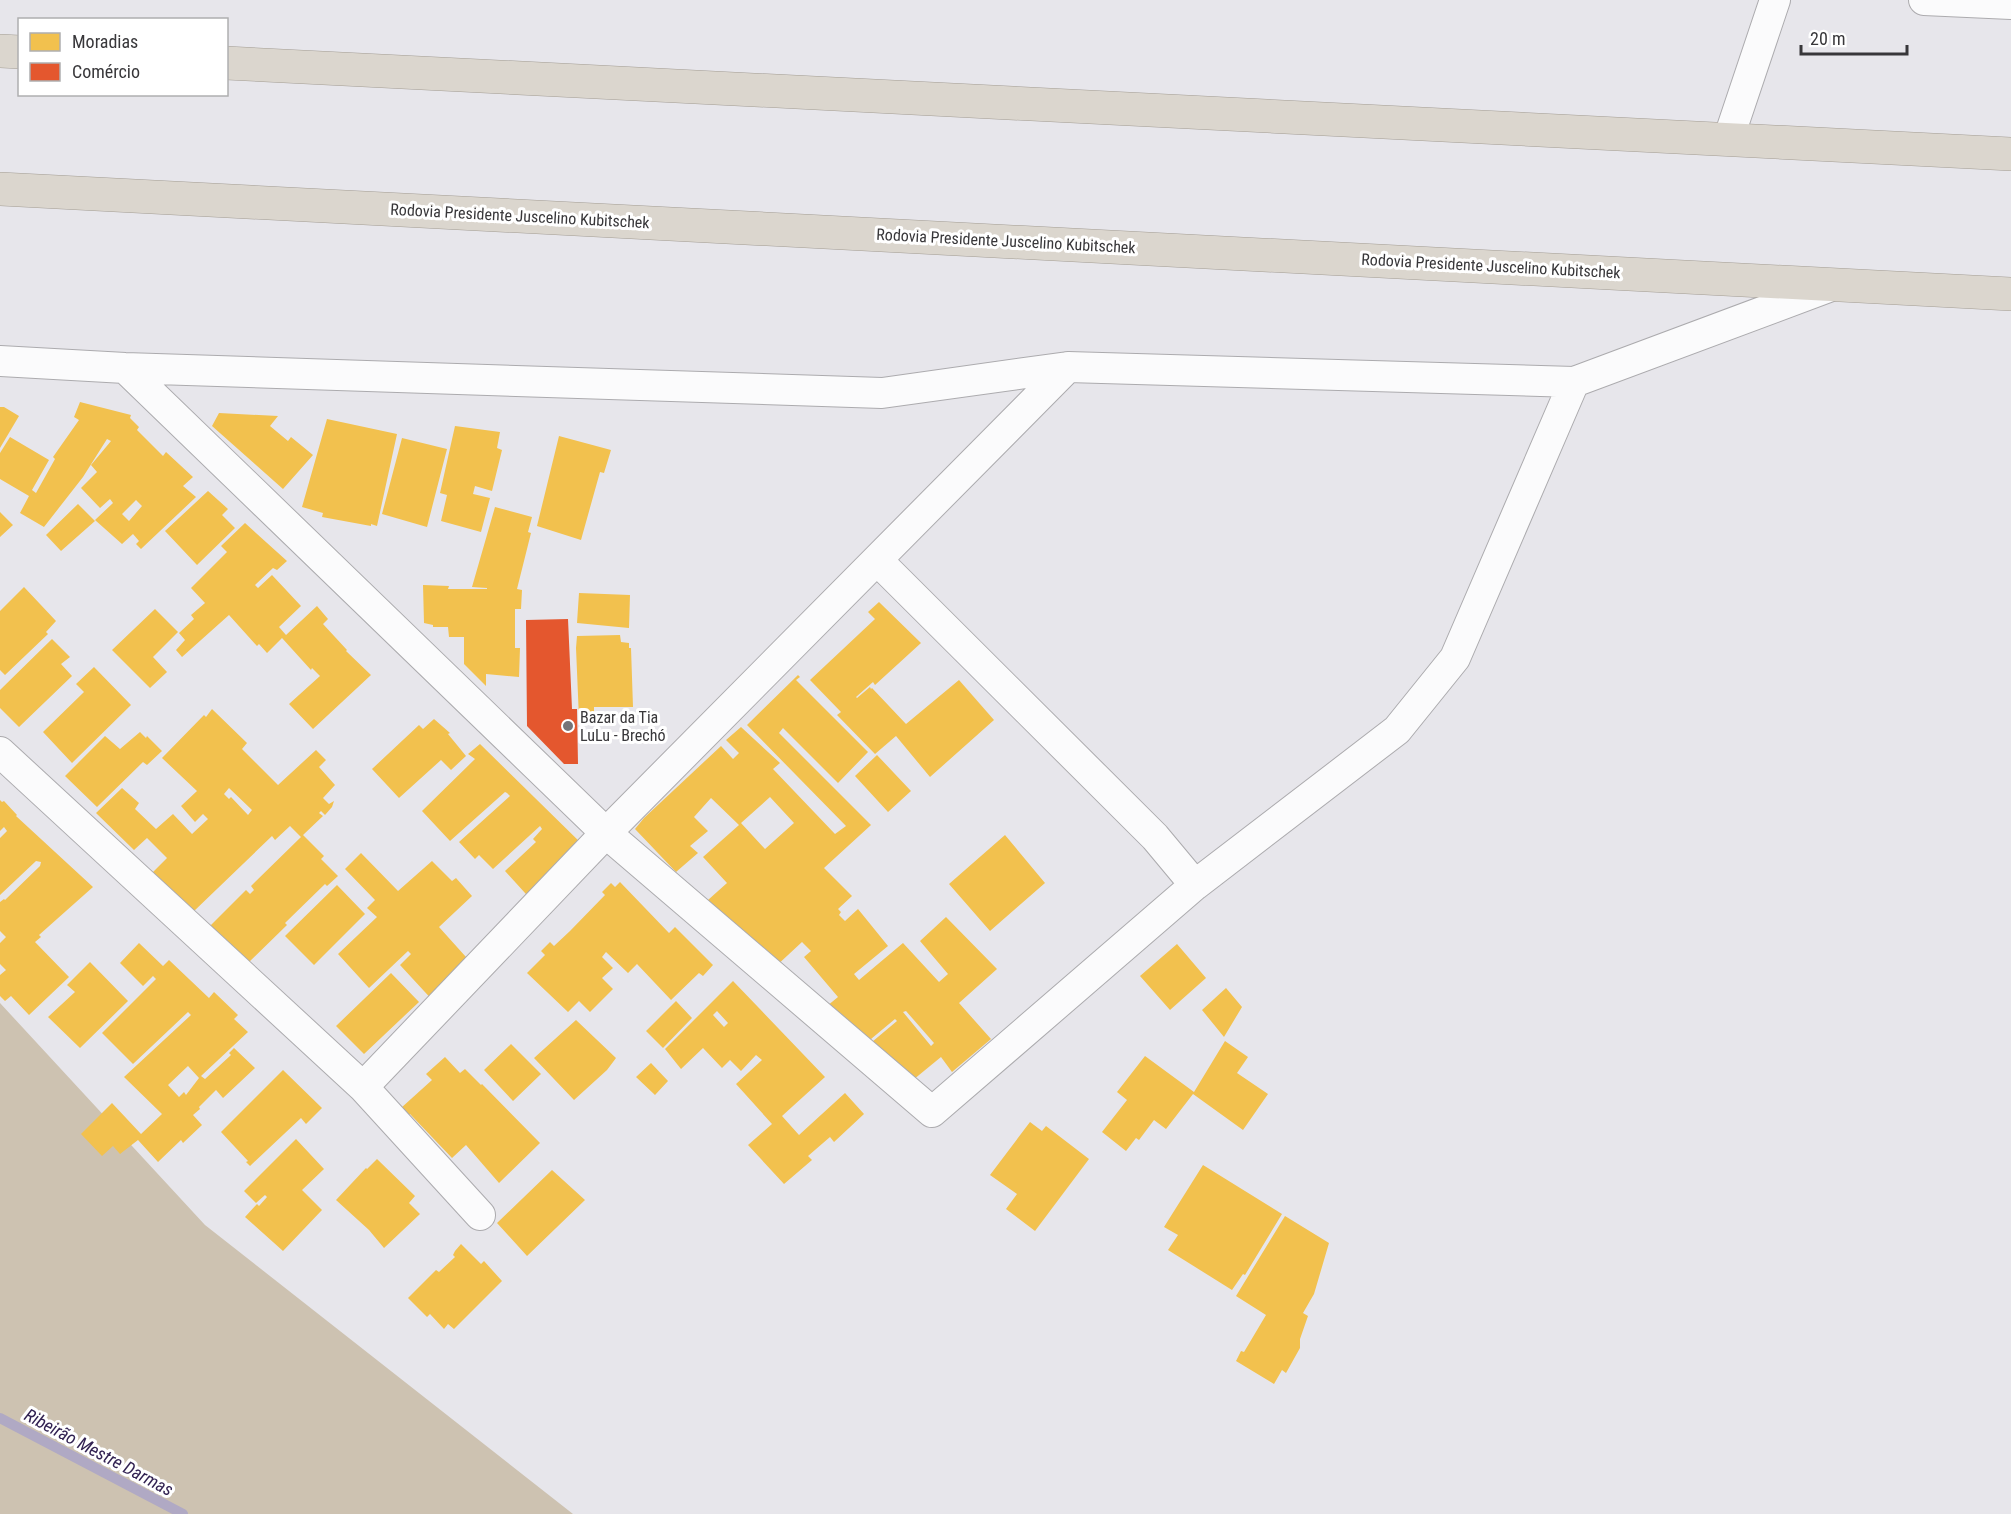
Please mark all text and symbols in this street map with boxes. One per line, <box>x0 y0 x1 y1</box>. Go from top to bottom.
legend <box>18 18 228 96</box>
scale bar <box>1801 18 1908 56</box>
text: 20 m <box>1810 28 1845 49</box>
text: Moradias <box>72 31 138 52</box>
text: Comércio <box>72 61 140 82</box>
street label: Rodovia Presidente Juscelino Kubitschek <box>390 200 651 232</box>
street label: Rodovia Presidente Juscelino Kubitschek <box>876 225 1137 257</box>
street label: Rodovia Presidente Juscelino Kubitschek <box>1361 250 1622 282</box>
place label: Bazar da Tia LuLu - Brechó <box>580 708 665 745</box>
marker: Bazar da Tia LuLu - Brechó <box>561 719 575 733</box>
water label: Ribeirão Mestre Darmas <box>21 1404 177 1500</box>

